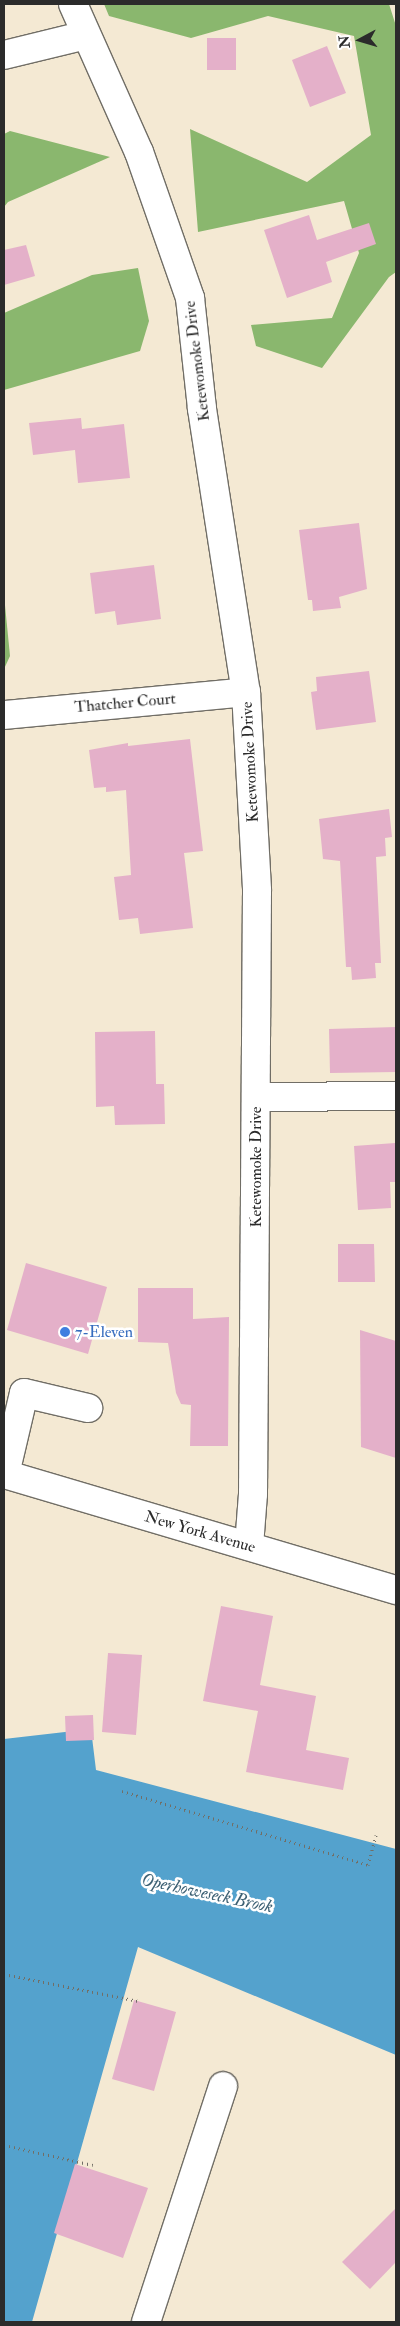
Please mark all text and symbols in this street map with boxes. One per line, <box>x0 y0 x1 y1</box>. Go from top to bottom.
north arrow <box>335 15 385 65</box>
text: N <box>335 35 354 49</box>
street label: Ketewomoke Drive <box>180 300 214 422</box>
street label: Thatcher Court <box>74 689 176 717</box>
street label: Ketewomoke Drive <box>237 701 263 823</box>
street label: Ketewomoke Drive <box>246 1106 266 1228</box>
place label: 7-Eleven <box>75 1322 133 1342</box>
marker: 7-Eleven <box>59 1326 71 1338</box>
street label: New York Avenue <box>142 1507 258 1557</box>
water label: Operhoweseck Brook <box>139 1870 275 1918</box>

